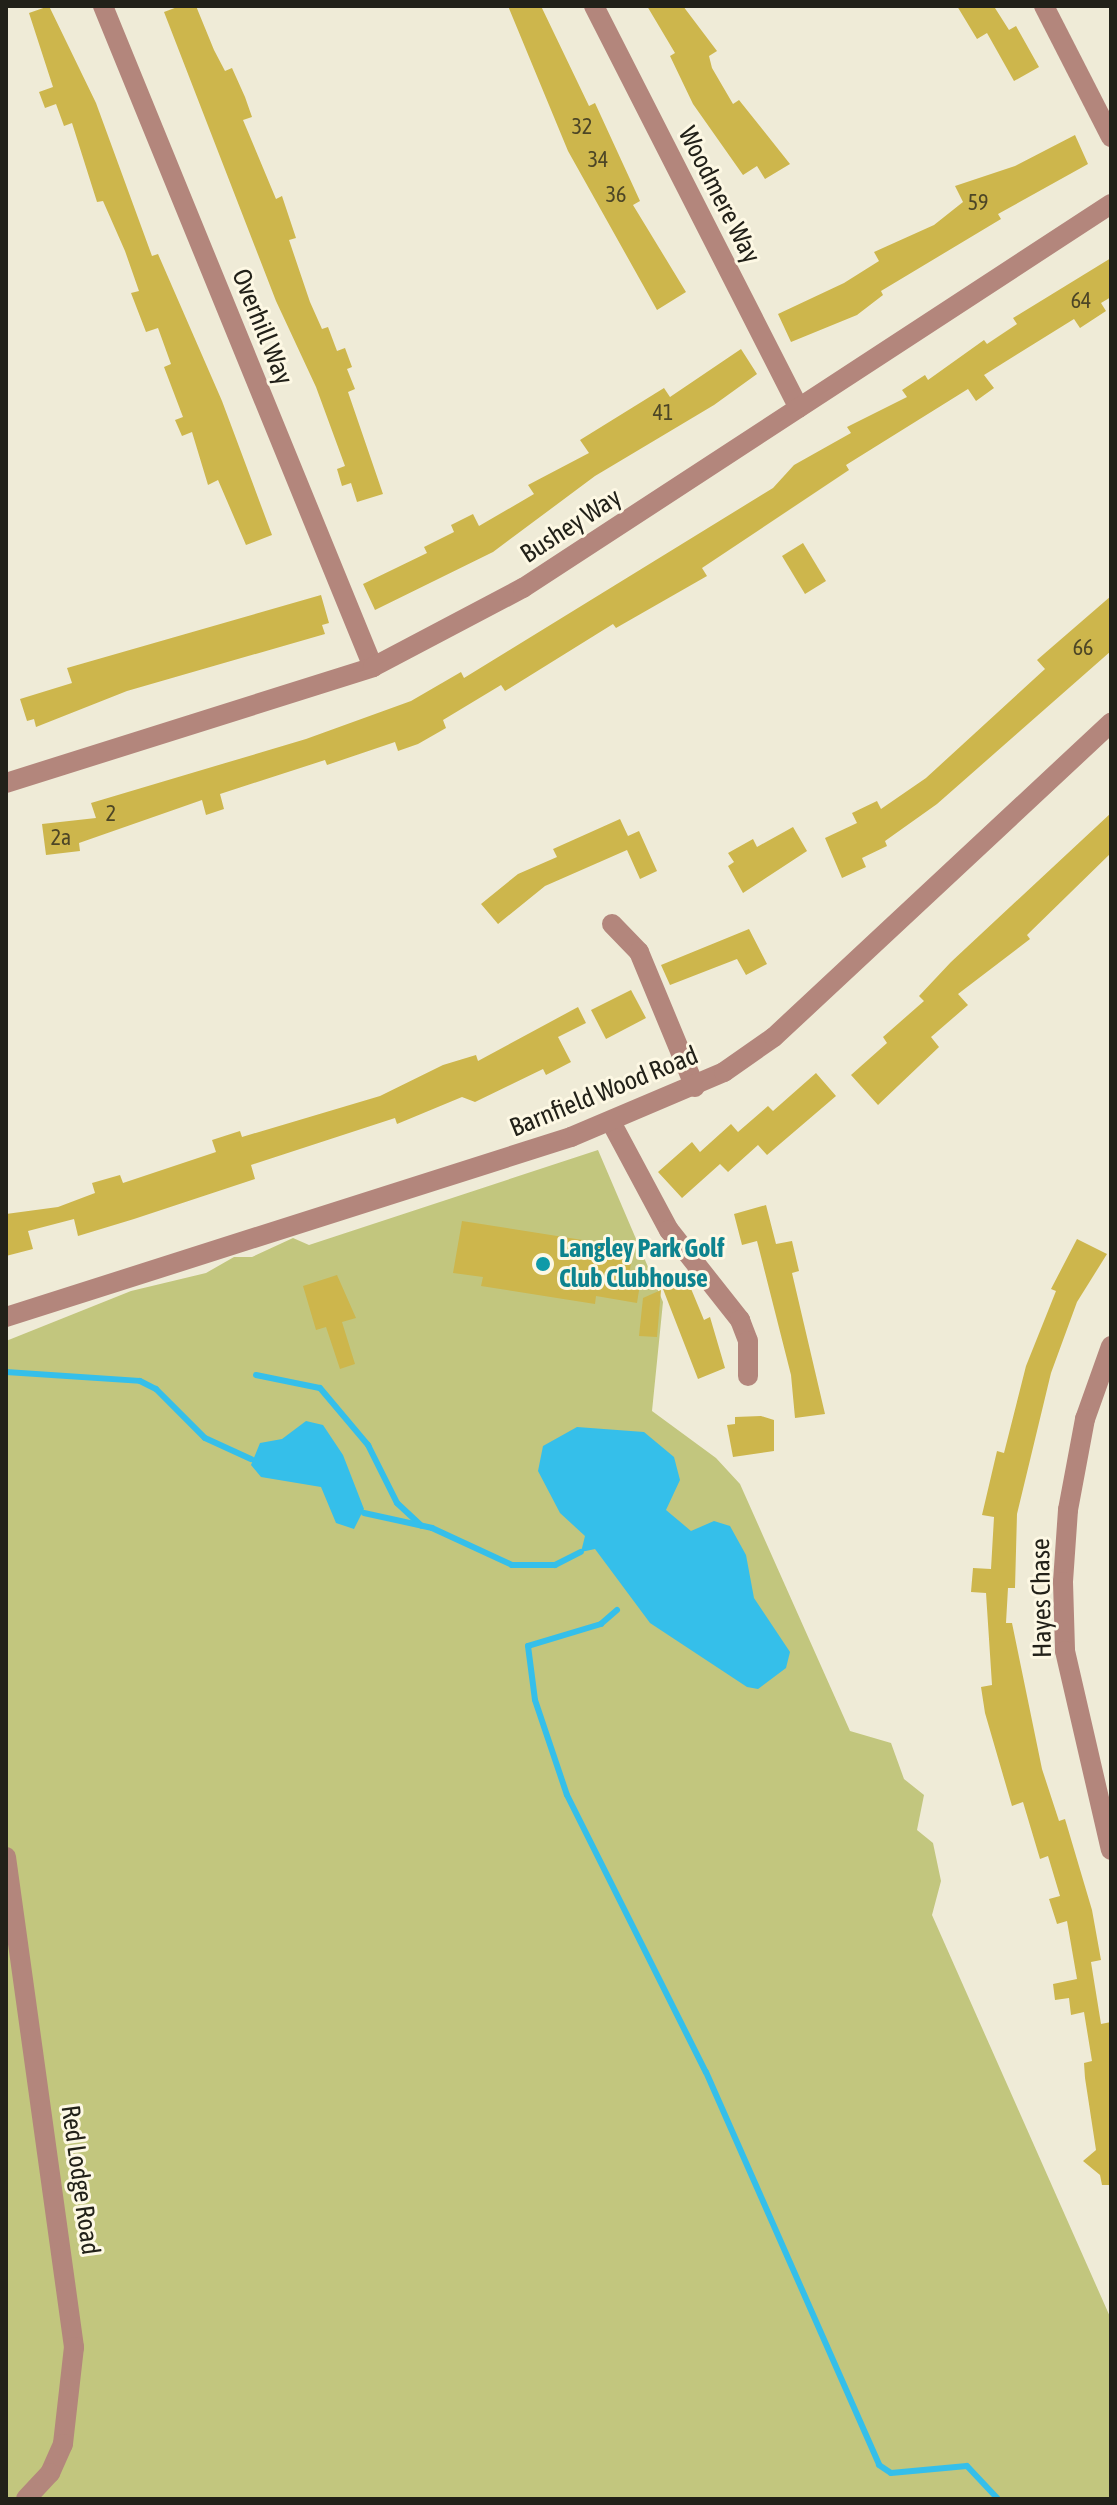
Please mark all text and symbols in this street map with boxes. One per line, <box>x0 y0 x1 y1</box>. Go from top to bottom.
house number: 32 <box>572 114 592 140</box>
street label: Woodmere Way <box>671 121 767 269</box>
house number: 34 <box>588 147 608 173</box>
house number: 36 <box>606 182 626 208</box>
house number: 59 <box>968 190 988 216</box>
street label: Overhill Way <box>225 265 299 389</box>
house number: 64 <box>1071 288 1091 314</box>
house number: 41 <box>653 400 673 426</box>
street label: Bushey Way <box>515 482 627 570</box>
house number: 66 <box>1073 635 1093 661</box>
house number: 2 <box>106 801 116 827</box>
house number: 2a <box>51 825 71 851</box>
street label: Barnfield Wood Road <box>505 1040 703 1144</box>
place label: Langley Park Golf Club Clubhouse <box>559 1233 724 1294</box>
marker: Langley Park Golf Club Clubhouse <box>534 1255 552 1273</box>
street label: Hayes Chase <box>1025 1538 1059 1658</box>
street label: Red Lodge Road <box>54 2103 106 2257</box>

